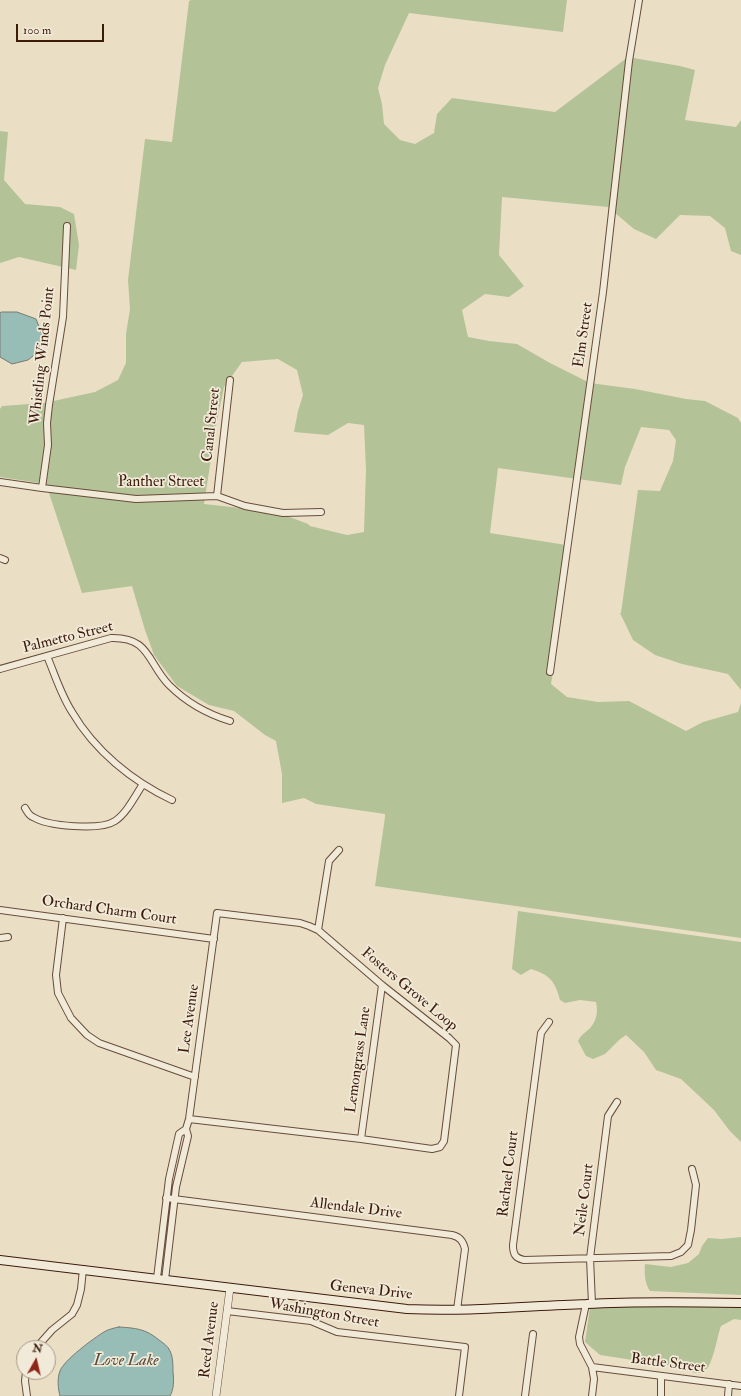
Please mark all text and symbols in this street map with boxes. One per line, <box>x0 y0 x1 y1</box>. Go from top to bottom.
scale bar <box>18 16 106 42</box>
text: 100 m <box>23 23 51 38</box>
street label: Whistling Winds Point <box>27 286 59 426</box>
street label: Elm Street <box>571 301 597 369</box>
street label: Canal Street <box>199 387 225 463</box>
street label: Panther Street <box>118 474 204 492</box>
street label: Palmetto Street <box>21 618 115 658</box>
street label: Orchard Charm Court <box>41 893 177 929</box>
street label: Fosters Grove Loop <box>357 944 461 1036</box>
street label: Lee Avenue <box>176 983 204 1055</box>
street label: Lemongrass Lane <box>343 1006 375 1114</box>
street label: Rachael Court <box>495 1130 523 1218</box>
street label: Neile Court <box>572 1163 598 1237</box>
street label: Allendale Drive <box>309 1194 403 1224</box>
street label: Geneva Drive <box>329 1278 413 1304</box>
street label: Washington Street <box>268 1295 380 1333</box>
street label: Reed Avenue <box>196 1301 224 1379</box>
north arrow <box>16 1340 56 1380</box>
text: N <box>32 1341 43 1356</box>
street label: Battle Street <box>630 1350 706 1378</box>
water label: Love Lake <box>93 1352 159 1372</box>

